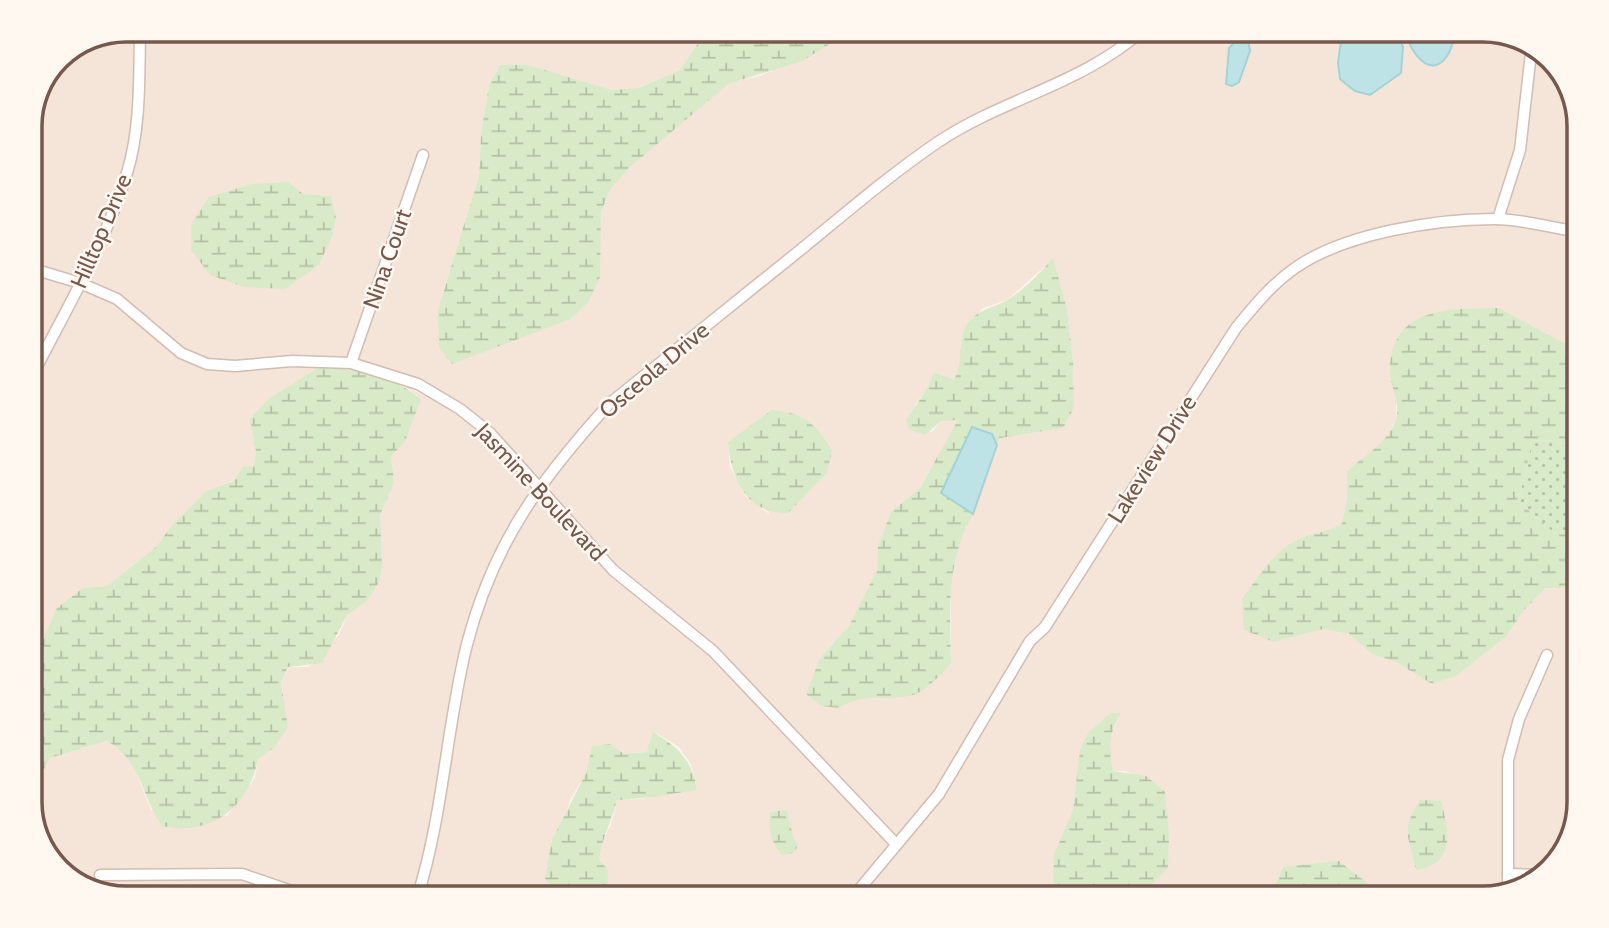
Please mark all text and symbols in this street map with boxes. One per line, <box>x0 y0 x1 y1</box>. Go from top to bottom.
street label: Hilltop Drive <box>64 169 138 292</box>
street label: Nina Court <box>357 205 417 312</box>
street label: Osceola Drive <box>593 316 715 424</box>
street label: Lakeview Drive <box>1102 390 1203 528</box>
street label: Jasmine Boulevard <box>469 416 612 567</box>

